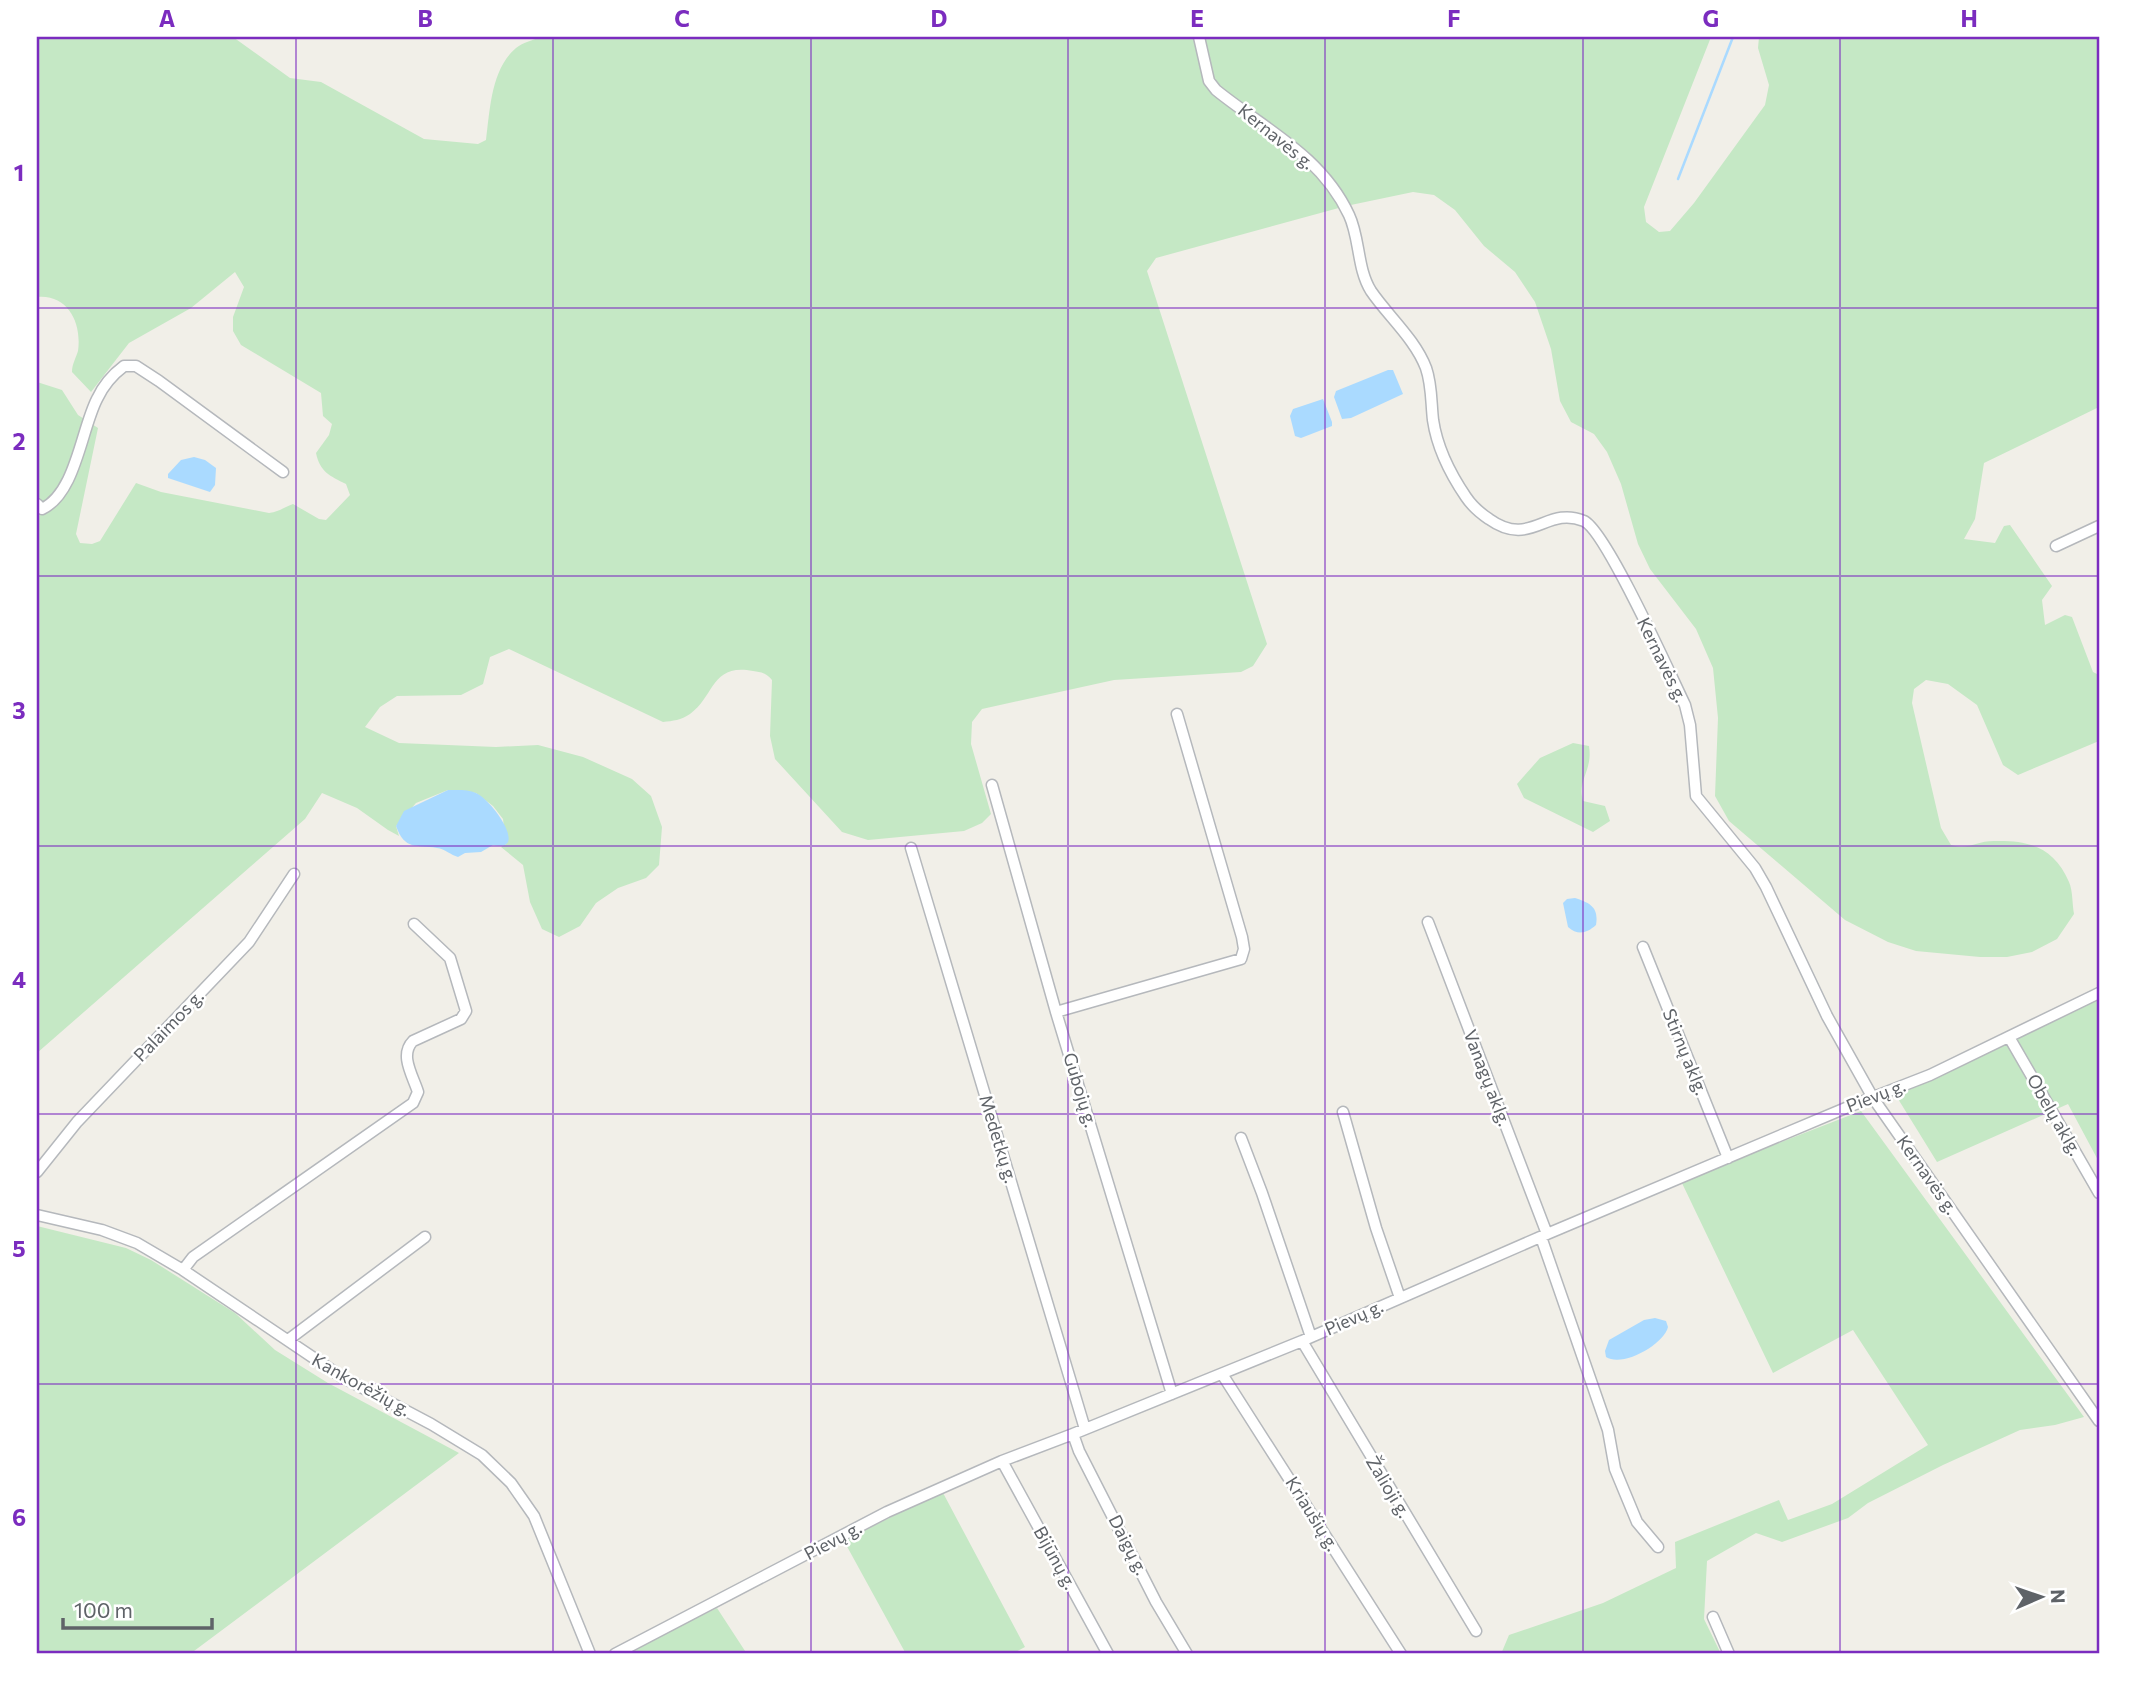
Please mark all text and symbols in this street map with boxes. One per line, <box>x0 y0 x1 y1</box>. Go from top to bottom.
text: A <box>159 4 176 32</box>
text: B <box>417 4 433 32</box>
text: C <box>674 4 690 32</box>
text: D <box>931 4 948 32</box>
text: E <box>1190 4 1204 32</box>
text: F <box>1447 4 1461 32</box>
text: G <box>1703 4 1719 32</box>
text: H <box>1960 4 1978 32</box>
street label: Kernavės g. <box>1234 99 1319 174</box>
text: 1 <box>14 158 24 186</box>
text: 2 <box>12 427 26 455</box>
street label: Kernavės g. <box>1633 614 1693 706</box>
text: 3 <box>12 696 26 724</box>
text: 4 <box>12 965 26 993</box>
street label: Palaimos g. <box>129 985 208 1066</box>
street label: Stirnų aklg. <box>1659 1005 1713 1098</box>
street label: Vanagų aklg. <box>1459 1026 1516 1129</box>
street label: Gubojų g. <box>1059 1050 1103 1130</box>
street label: Obelų aklg. <box>2023 1070 2087 1159</box>
street label: Pievų g. <box>1843 1074 1908 1116</box>
street label: Medetkų g. <box>975 1092 1023 1185</box>
street label: Kernavės g. <box>1893 1131 1963 1218</box>
text: 5 <box>12 1234 26 1262</box>
street label: Pievų g. <box>1321 1294 1386 1340</box>
street label: Kankorėžių g. <box>308 1348 415 1420</box>
street label: Žalioji g. <box>1362 1452 1416 1521</box>
street label: Kriaušių g. <box>1281 1472 1344 1555</box>
text: 6 <box>12 1503 26 1531</box>
street label: Daigų g. <box>1104 1511 1153 1578</box>
street label: Pievų g. <box>800 1516 865 1564</box>
street label: Bijūnų g. <box>1030 1522 1082 1593</box>
north arrow <box>2007 1562 2076 1632</box>
scale bar <box>63 1586 212 1630</box>
text: N <box>2047 1589 2070 1604</box>
text: 100 m <box>74 1597 133 1622</box>

